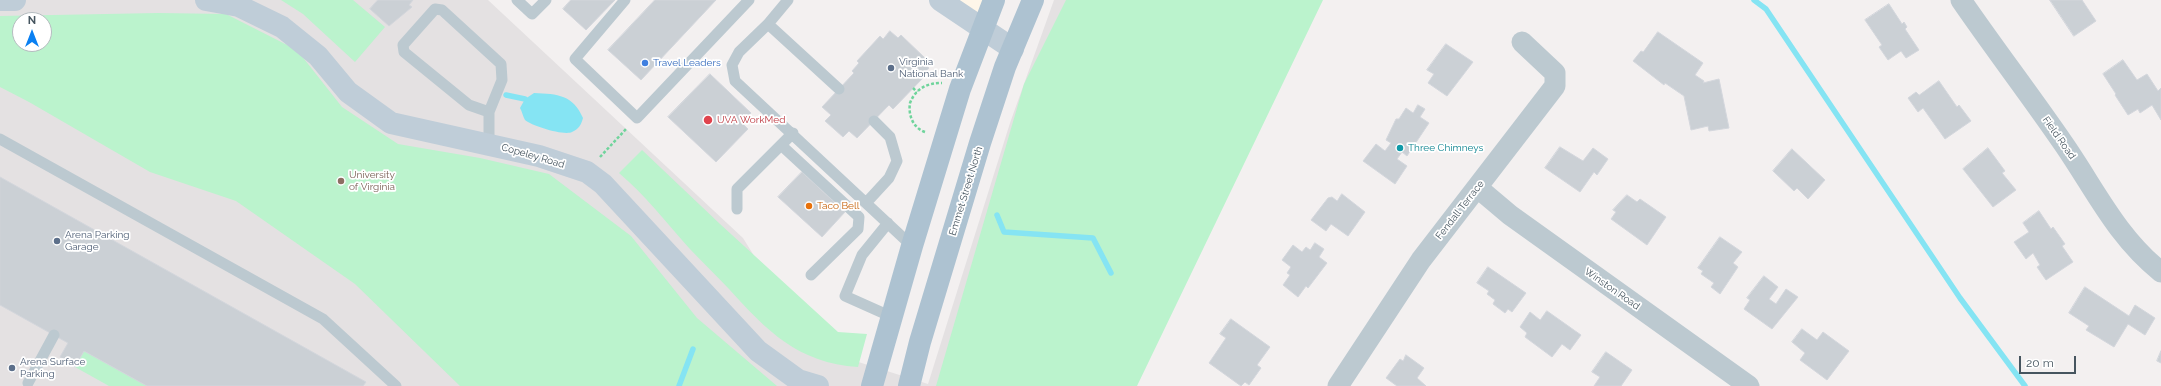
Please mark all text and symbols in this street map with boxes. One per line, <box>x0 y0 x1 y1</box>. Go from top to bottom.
north arrow <box>12 12 52 52</box>
text: N <box>28 14 36 27</box>
place label: Virginia National Bank <box>899 56 963 80</box>
place label: Travel Leaders <box>653 57 721 69</box>
marker: Travel Leaders <box>640 58 650 68</box>
marker: Virginia National Bank <box>886 63 896 73</box>
marker: UVA WorkMed <box>702 114 714 126</box>
place label: UVA WorkMed <box>717 114 785 126</box>
street label: Field Road <box>2040 114 2078 162</box>
street label: Copeley Road <box>500 141 566 171</box>
place label: Three Chimneys <box>1408 142 1483 154</box>
marker: Three Chimneys <box>1395 143 1405 153</box>
street label: Emmet Street North <box>947 145 985 237</box>
place label: University of Virginia <box>349 169 395 192</box>
marker: University of Virginia <box>336 176 346 186</box>
street label: Fendall Terrace <box>1433 178 1487 242</box>
place label: Taco Bell <box>817 200 859 212</box>
marker: Taco Bell <box>804 201 814 211</box>
place label: Arena Parking Garage <box>65 229 129 252</box>
marker: Arena Parking Garage <box>52 236 62 246</box>
street label: Winston Road <box>1582 265 1642 313</box>
scale bar <box>2021 348 2078 374</box>
place label: Arena Surface Parking <box>20 356 85 380</box>
text: 20 m <box>2026 356 2054 370</box>
marker: Arena Surface Parking <box>7 363 17 373</box>

